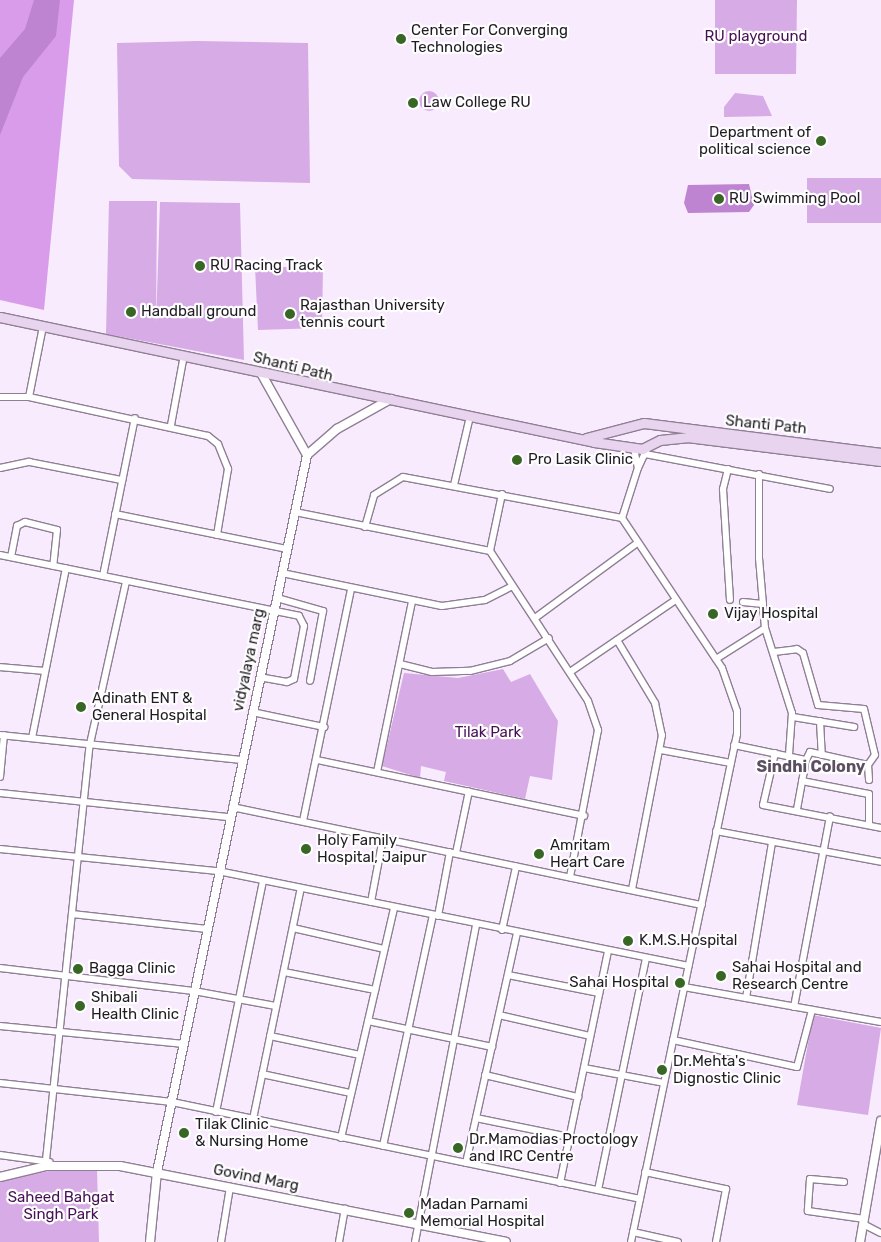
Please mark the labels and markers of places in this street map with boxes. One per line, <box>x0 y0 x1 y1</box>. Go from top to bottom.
place label: Center For Converging Technologies <box>411 21 569 56</box>
marker: Center For Converging Technologies <box>395 33 407 45</box>
place label: Law College RU <box>423 94 531 112</box>
marker: Law College RU <box>407 97 419 109</box>
place label: Department of political science <box>699 123 811 158</box>
marker: Department of political science <box>815 135 827 147</box>
place label: RU Swimming Pool <box>729 190 860 208</box>
marker: RU Swimming Pool <box>713 193 725 205</box>
place label: RU Racing Track <box>210 257 323 275</box>
marker: RU Racing Track <box>194 260 206 272</box>
place label: Rajasthan University tennis court <box>300 296 445 331</box>
place label: Handball ground <box>141 303 256 321</box>
marker: Handball ground <box>125 306 137 318</box>
marker: Rajasthan University tennis court <box>284 308 296 320</box>
place label: Pro Lasik Clinic <box>528 451 633 469</box>
marker: Pro Lasik Clinic <box>510 453 524 467</box>
place label: Vijay Hospital <box>724 605 819 623</box>
marker: Vijay Hospital <box>706 607 720 621</box>
place label: Adinath ENT & General Hospital <box>92 689 207 724</box>
marker: Adinath ENT & General Hospital <box>74 700 88 714</box>
place label: Holy Family Hospital, Jaipur <box>317 831 427 866</box>
place label: Amritam Heart Care <box>550 836 625 871</box>
marker: Holy Family Hospital, Jaipur <box>299 842 313 856</box>
marker: Amritam Heart Care <box>532 847 546 861</box>
place label: K.M.S.Hospital <box>639 932 737 950</box>
marker: K.M.S.Hospital <box>621 934 635 948</box>
place label: Sahai Hospital and Research Centre <box>732 958 862 993</box>
place label: Bagga Clinic <box>89 960 175 978</box>
marker: Bagga Clinic <box>71 962 85 976</box>
marker: Sahai Hospital and Research Centre <box>714 969 728 983</box>
place label: Sahai Hospital <box>569 974 669 992</box>
marker: Sahai Hospital <box>673 976 687 990</box>
place label: Shibali Health Clinic <box>91 988 179 1023</box>
marker: Shibali Health Clinic <box>73 999 87 1013</box>
place label: Dr.Mehta's Dignostic Clinic <box>673 1052 781 1087</box>
marker: Dr.Mehta's Dignostic Clinic <box>655 1063 669 1077</box>
place label: Tilak Clinic & Nursing Home <box>195 1115 308 1150</box>
marker: Tilak Clinic & Nursing Home <box>177 1126 191 1140</box>
place label: Dr.Mamodias Proctology and IRC Centre <box>469 1130 638 1165</box>
marker: Dr.Mamodias Proctology and IRC Centre <box>451 1141 465 1155</box>
place label: Madan Parnami Memorial Hospital <box>420 1195 545 1230</box>
marker: Madan Parnami Memorial Hospital <box>402 1206 416 1220</box>

